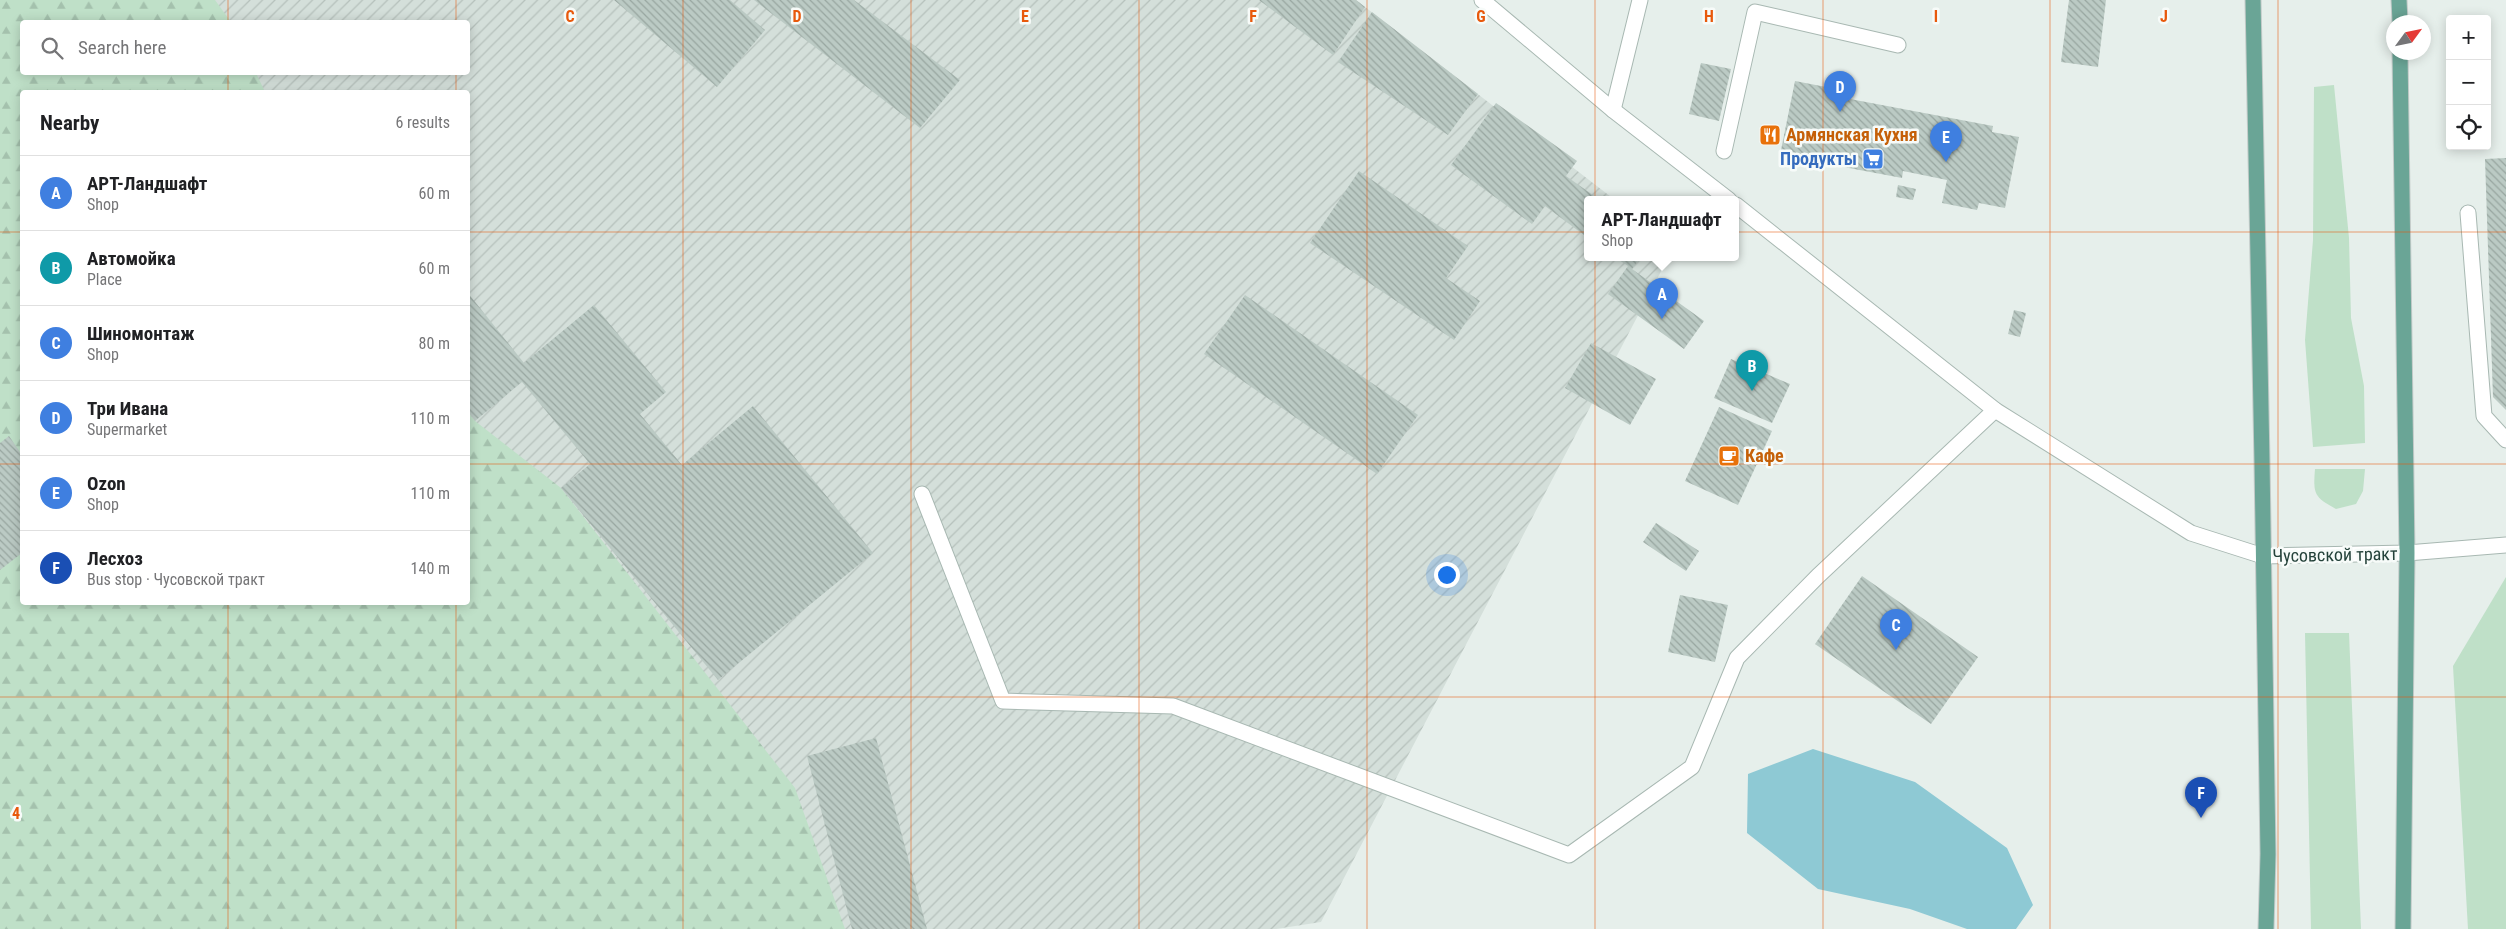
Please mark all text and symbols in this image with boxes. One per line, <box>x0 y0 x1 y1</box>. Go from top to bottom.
text: C <box>565 7 575 26</box>
text: D <box>792 7 802 26</box>
text: E <box>1021 7 1029 26</box>
text: F <box>1249 7 1257 26</box>
text: G <box>1476 7 1486 26</box>
text: H <box>1704 7 1714 26</box>
text: I <box>1934 7 1938 26</box>
text: J <box>2160 7 2168 26</box>
north arrow <box>2386 15 2431 60</box>
map controls <box>2446 15 2491 150</box>
button: + <box>2446 15 2491 60</box>
search box <box>20 20 470 75</box>
icon: search <box>38 34 66 62</box>
text: Search here <box>78 36 166 59</box>
button: − <box>2446 60 2491 105</box>
pin: D <box>1824 71 1856 112</box>
button: locate <box>2446 105 2491 150</box>
text: Nearby <box>40 111 99 135</box>
text: 6 results <box>395 113 450 132</box>
pin: E <box>1930 121 1962 162</box>
restaurant icon: Армянская Кухня <box>1758 123 1782 147</box>
place label: Армянская Кухня <box>1786 124 1918 145</box>
supermarket icon: Продукты <box>1861 147 1885 171</box>
place label: Продукты <box>1780 148 1857 169</box>
text: АРТ-Ландшафт <box>87 172 207 195</box>
text: A <box>51 184 61 203</box>
text: 60 m <box>418 184 450 203</box>
text: Shop <box>87 195 119 214</box>
popup <box>1584 196 1739 261</box>
text: АРТ-Ландшафт <box>1601 208 1722 231</box>
text: Shop <box>1601 231 1633 250</box>
text: Автомойка <box>87 247 176 270</box>
text: B <box>52 259 60 278</box>
text: 60 m <box>418 259 450 278</box>
text: Place <box>87 270 122 289</box>
pin: A <box>1646 278 1678 319</box>
text: Шиномонтаж <box>87 322 194 345</box>
text: C <box>51 334 61 353</box>
text: 80 m <box>418 334 450 353</box>
text: Shop <box>87 345 119 364</box>
pin: B <box>1736 350 1768 391</box>
text: Три Ивана <box>87 397 168 420</box>
text: D <box>51 409 61 428</box>
text: 110 m <box>411 409 450 428</box>
text: Supermarket <box>87 420 167 439</box>
cafe icon: Кафе <box>1717 444 1741 468</box>
place label: Кафе <box>1745 445 1784 466</box>
text: Ozon <box>87 472 126 495</box>
text: E <box>52 484 60 503</box>
text: 110 m <box>411 484 450 503</box>
text: Shop <box>87 495 119 514</box>
street label: Чусовской тракт <box>2272 543 2398 566</box>
text: Лесхоз <box>87 547 143 570</box>
text: F <box>52 559 60 578</box>
text: 140 m <box>411 559 450 578</box>
your location <box>1434 562 1460 588</box>
text: Bus stop · Чусовской тракт <box>87 570 265 589</box>
pin: C <box>1880 609 1912 650</box>
pin: F <box>2185 777 2217 818</box>
text: 4 <box>12 804 20 823</box>

